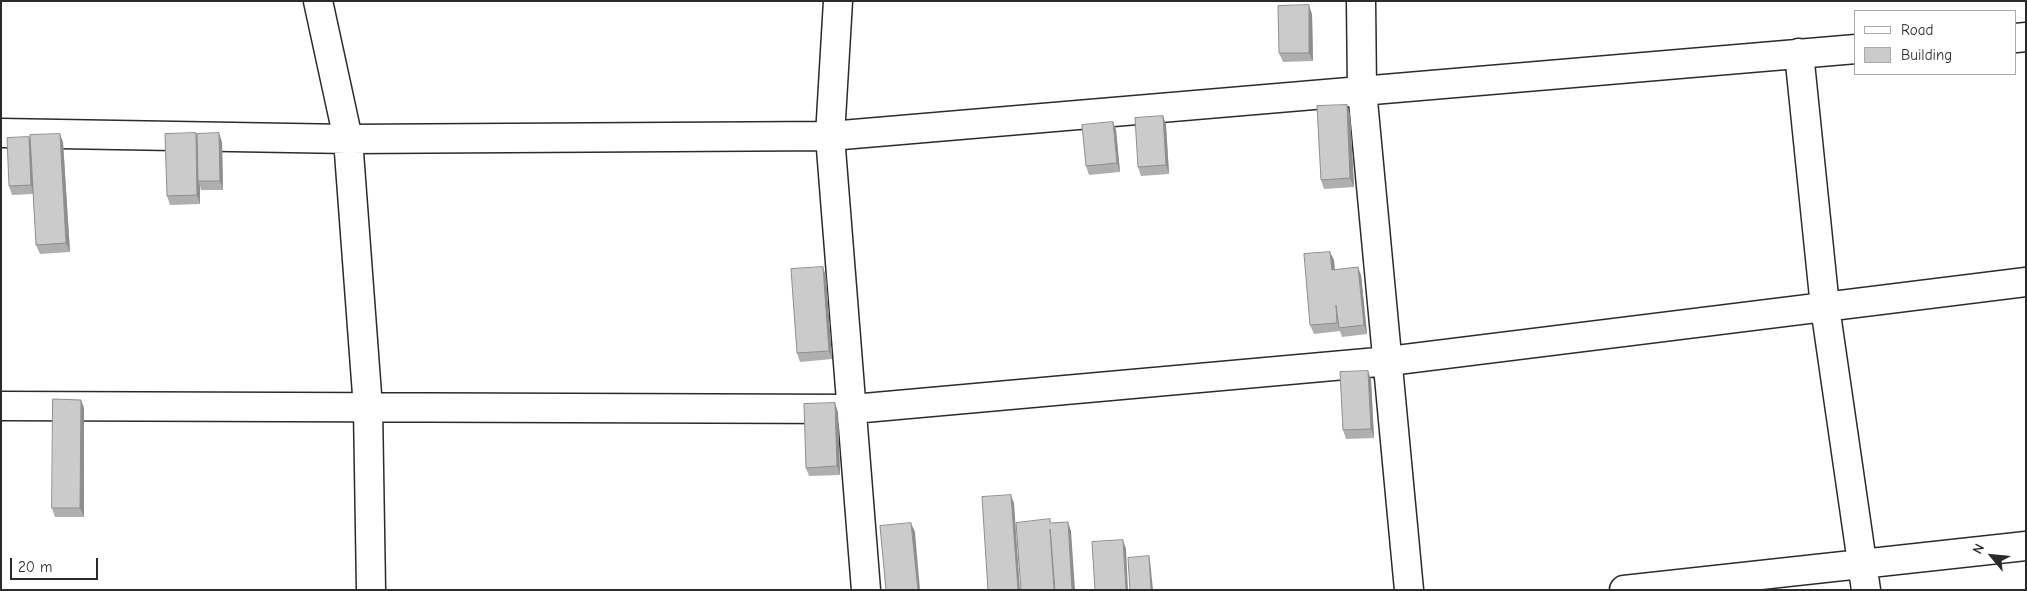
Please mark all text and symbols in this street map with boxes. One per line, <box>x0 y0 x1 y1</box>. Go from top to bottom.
legend <box>1854 10 2017 75</box>
text: Road <box>1901 21 1933 39</box>
text: Building <box>1901 46 1952 64</box>
north arrow <box>1967 531 2017 581</box>
text: N <box>1969 541 1988 557</box>
scale bar <box>12 548 100 580</box>
text: 20 m <box>18 558 52 576</box>

